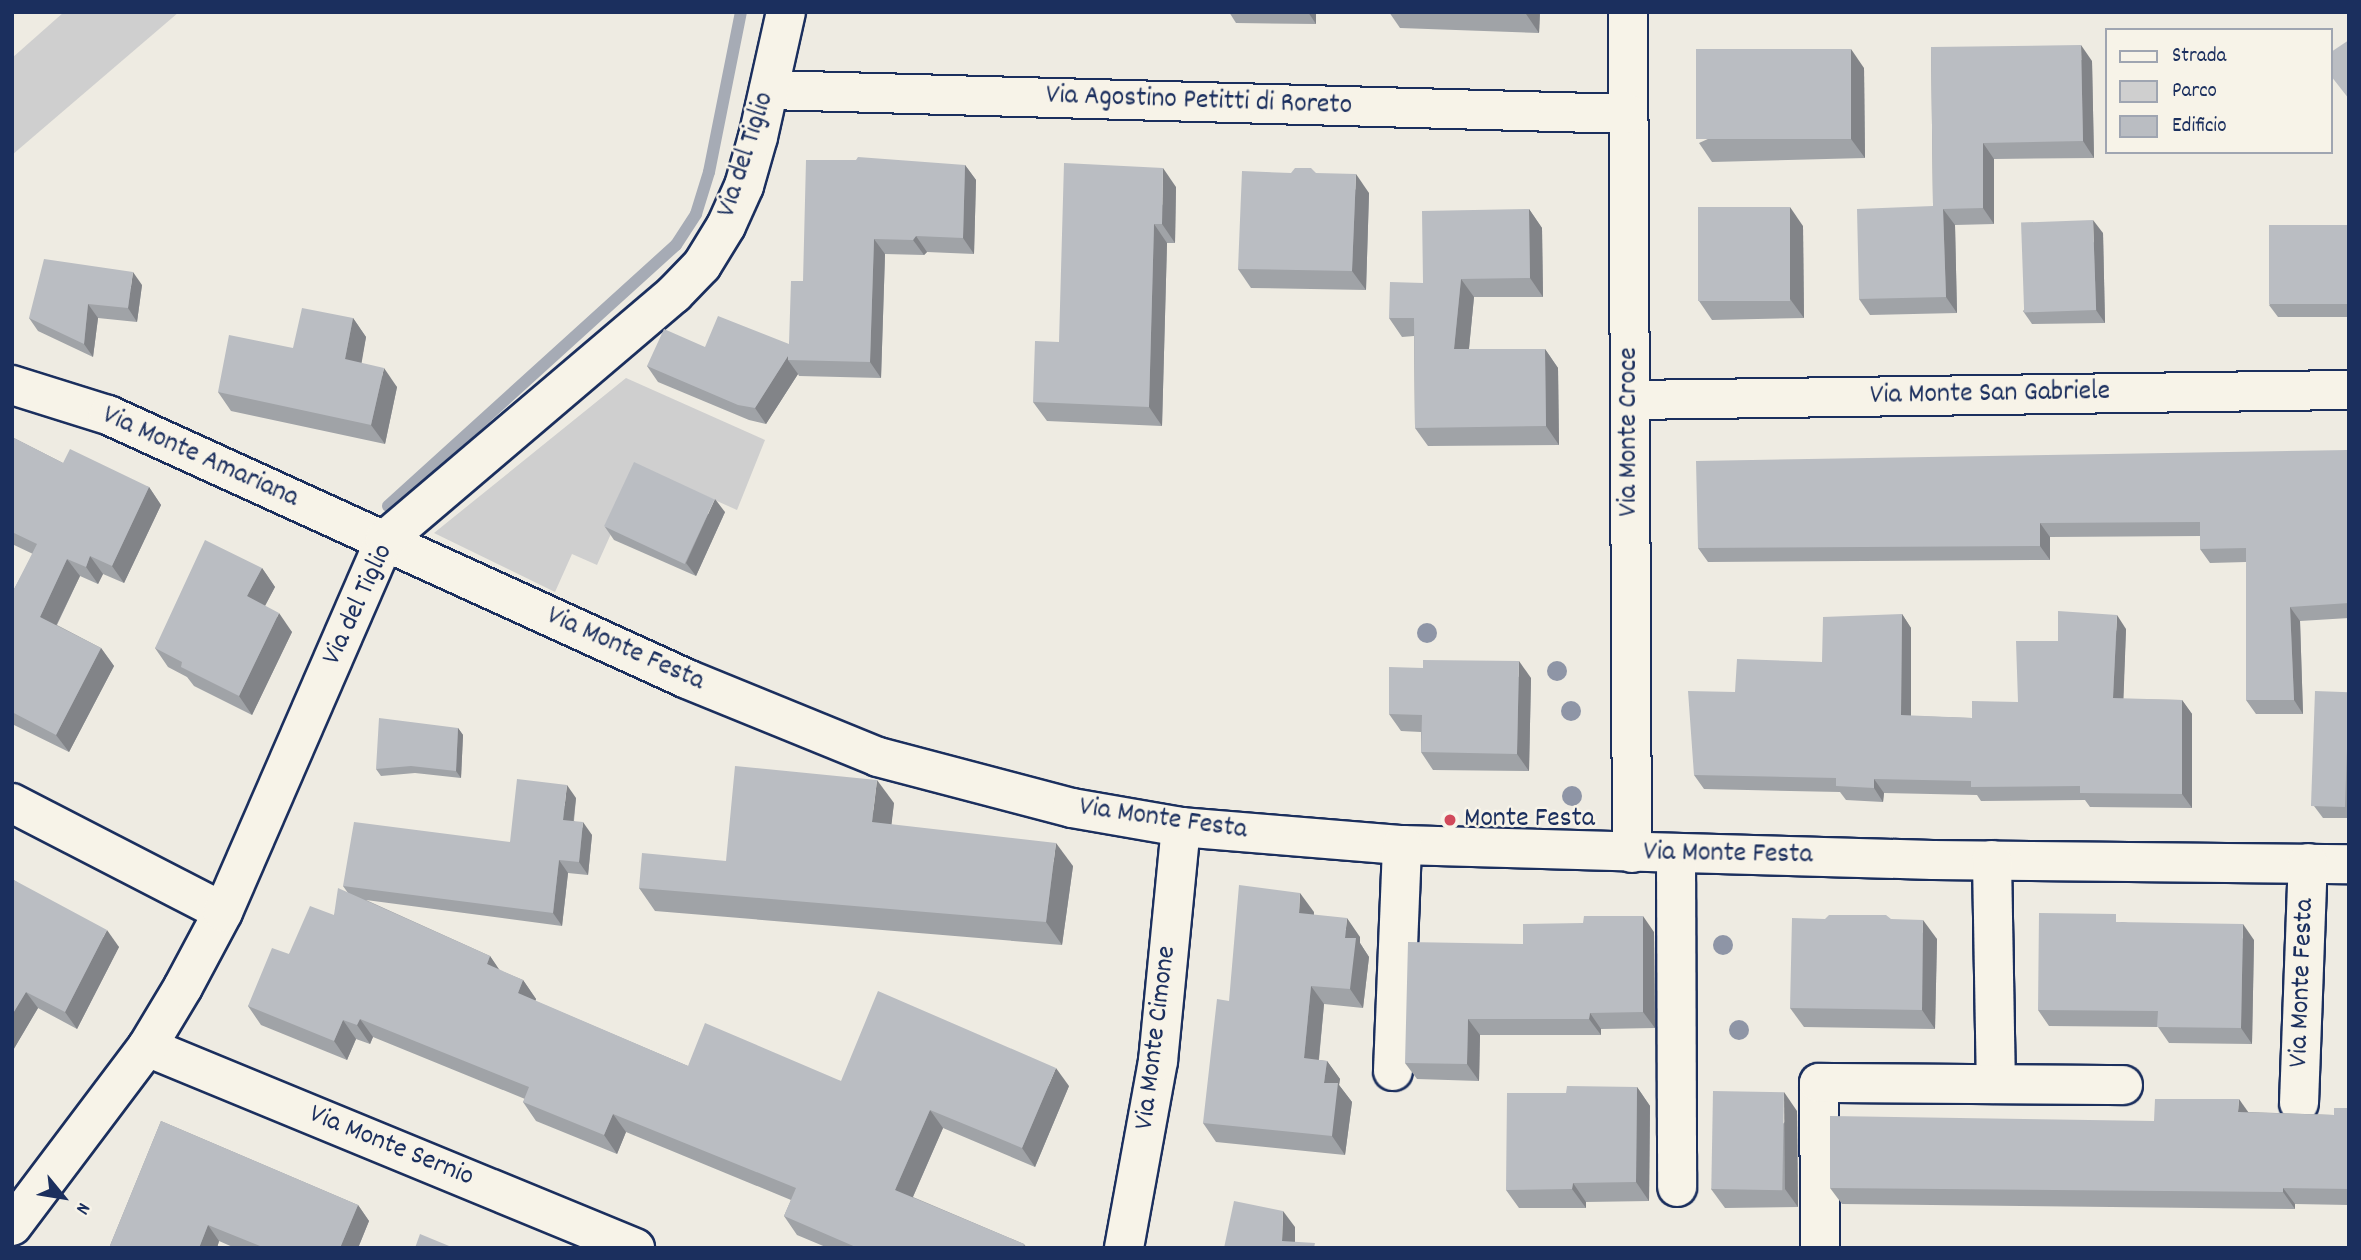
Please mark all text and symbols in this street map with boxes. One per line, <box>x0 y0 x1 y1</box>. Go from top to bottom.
legend <box>2106 28 2333 154</box>
text: Strada <box>2172 42 2226 72</box>
text: Parco <box>2172 77 2217 107</box>
street label: Via Agostino Petitti di Roreto <box>1045 80 1353 124</box>
street label: Via del Tiglio <box>711 88 783 222</box>
text: Edificio <box>2172 112 2227 142</box>
street label: Via Monte Croce <box>1613 347 1647 517</box>
street label: Via Monte San Gabriele <box>1870 376 2110 414</box>
street label: Via Monte Amariana <box>97 400 303 516</box>
street label: Via del Tiglio <box>316 539 402 671</box>
street label: Via Monte Festa <box>541 600 709 700</box>
street label: Via Monte Festa <box>1077 792 1249 848</box>
place label: Monte Festa <box>1464 803 1595 837</box>
marker: Monte Festa <box>1442 812 1458 828</box>
street label: Via Monte Festa <box>1643 837 1813 873</box>
street label: Via Monte Festa <box>2283 898 2323 1068</box>
street label: Via Monte Cimone <box>1129 944 1185 1132</box>
street label: Via Monte Sernio <box>304 1099 478 1195</box>
north arrow <box>28 1162 98 1232</box>
text: N <box>68 1197 96 1219</box>

